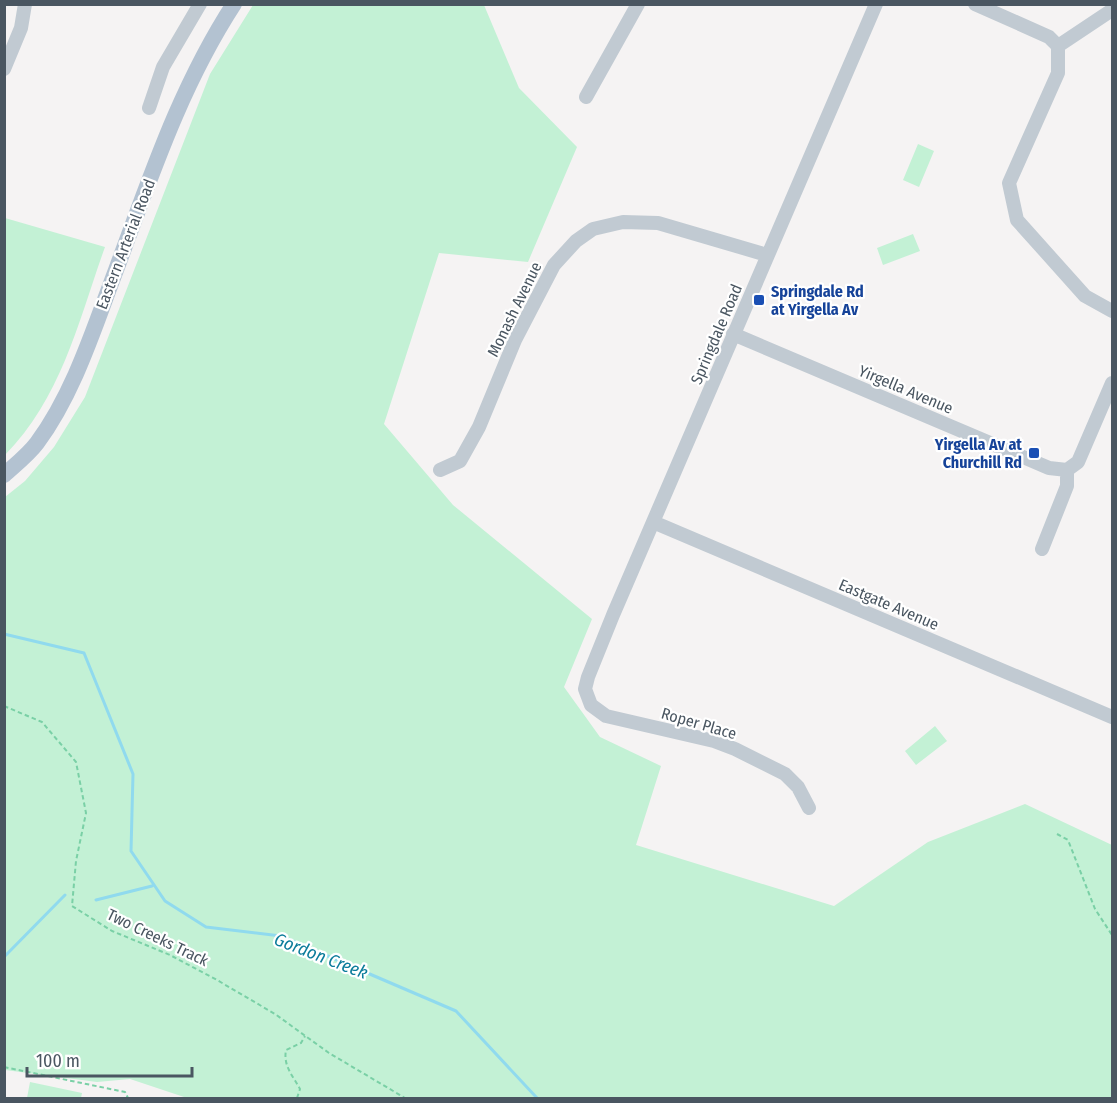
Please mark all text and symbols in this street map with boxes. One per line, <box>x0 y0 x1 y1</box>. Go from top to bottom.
street label: Eastern Arterial Road <box>92 176 159 312</box>
street label: Monash Avenue <box>483 259 546 360</box>
street label: Springdale Road <box>687 281 746 387</box>
place label: Springdale Rd at Yirgella Av <box>771 282 864 319</box>
marker: Springdale Rd at Yirgella Av <box>752 293 766 307</box>
street label: Yirgella Avenue <box>856 361 956 418</box>
place label: Yirgella Av at Churchill Rd <box>934 435 1022 472</box>
marker: Yirgella Av at Churchill Rd <box>1027 446 1041 460</box>
street label: Eastgate Avenue <box>836 575 942 634</box>
street label: Roper Place <box>659 704 739 743</box>
street label: Two Creeks Track <box>104 905 212 970</box>
water label: Gordon Creek <box>271 928 371 984</box>
scale bar <box>27 1040 192 1078</box>
text: 100 m <box>36 1050 80 1072</box>

